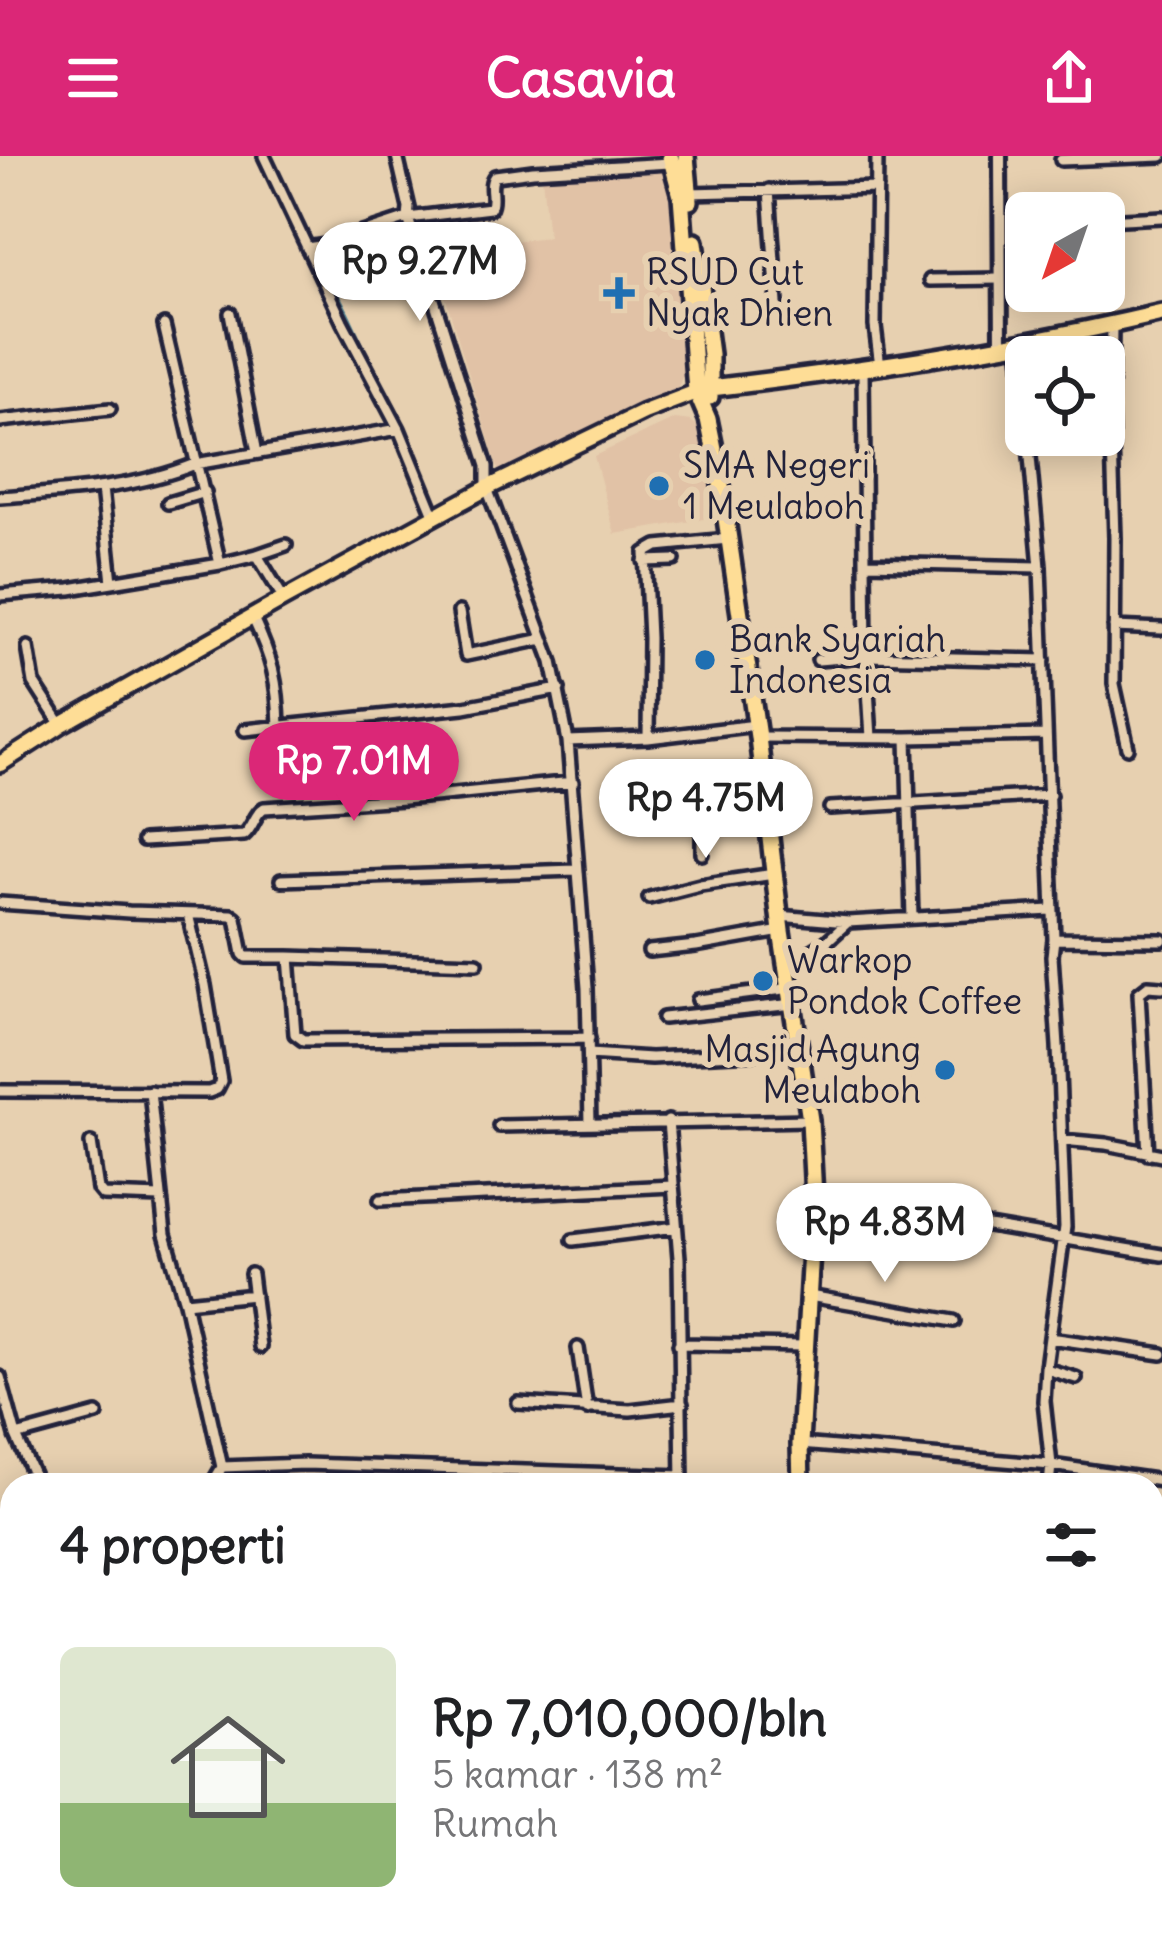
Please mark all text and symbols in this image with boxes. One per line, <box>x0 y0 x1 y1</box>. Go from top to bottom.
text: Casavia <box>486 44 676 112</box>
icon: menu <box>60 45 126 111</box>
icon: share <box>1036 45 1102 111</box>
north arrow <box>1005 192 1125 312</box>
map controls <box>1005 192 1125 456</box>
pin: Rp 9.27M <box>296 222 544 324</box>
text: Rp 9.27M <box>341 236 499 285</box>
place label: RSUD Cut Nyak Dhien <box>646 250 833 336</box>
marker: RSUD Cut Nyak Dhien <box>603 277 635 309</box>
button: locate <box>1005 336 1125 456</box>
place label: SMA Negeri 1 Meulaboh <box>683 443 870 529</box>
marker: SMA Negeri 1 Meulaboh <box>646 473 672 499</box>
place label: Bank Syariah Indonesia <box>729 617 946 703</box>
marker: Bank Syariah Indonesia <box>692 647 718 673</box>
pin: Rp 7.01M <box>230 722 478 824</box>
text: Rp 7.01M <box>276 736 432 785</box>
pin: Rp 4.75M <box>582 759 830 861</box>
text: Rp 4.75M <box>626 773 786 822</box>
place label: Warkop Pondok Coffee <box>787 938 1022 1024</box>
marker: Warkop Pondok Coffee <box>750 968 776 994</box>
place label: Masjid Agung Meulaboh <box>704 1027 921 1113</box>
marker: Masjid Agung Meulaboh <box>932 1057 958 1083</box>
pin: Rp 4.83M <box>761 1183 1009 1285</box>
text: Rp 4.83M <box>803 1197 967 1246</box>
icon: filters <box>1038 1512 1104 1578</box>
text: 4 properti <box>60 1513 286 1577</box>
text: Rp 7,010,000/bln <box>432 1686 827 1750</box>
icon: home <box>156 1695 300 1839</box>
text: 5 kamar · 138 m² <box>432 1750 723 1799</box>
text: Rumah <box>432 1799 558 1848</box>

